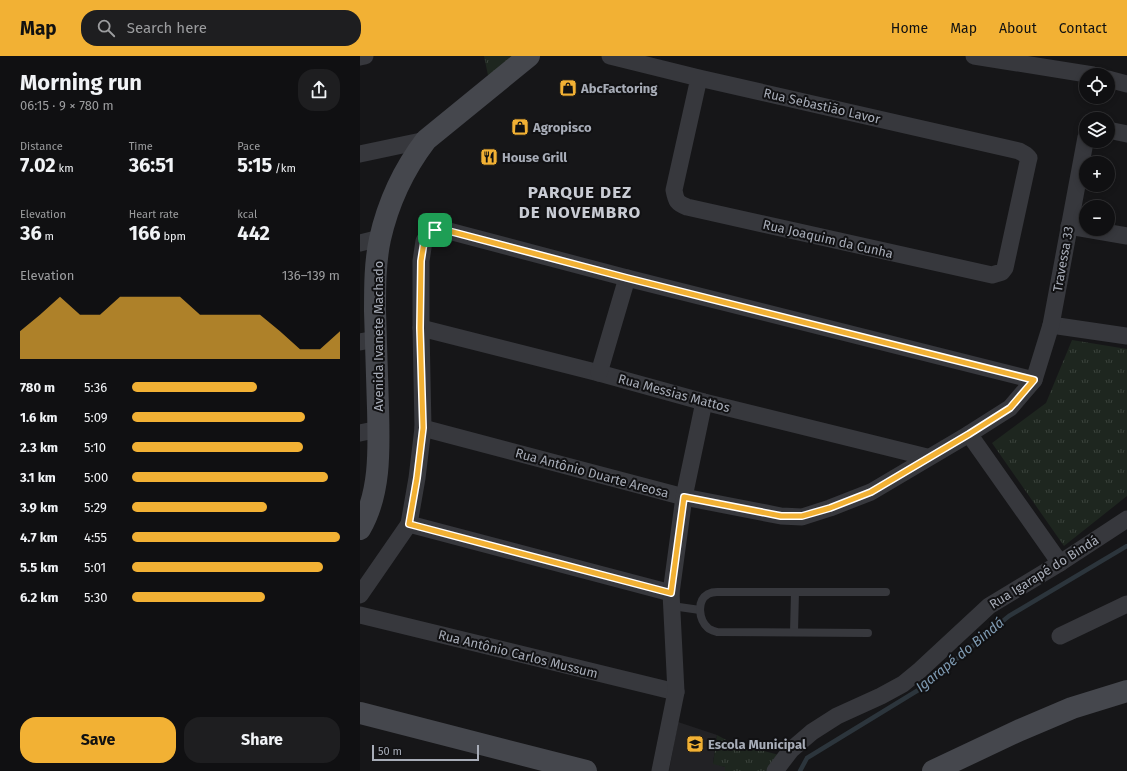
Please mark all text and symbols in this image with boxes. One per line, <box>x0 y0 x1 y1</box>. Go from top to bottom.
search box <box>81 10 361 46</box>
text: Map <box>20 17 57 40</box>
icon: search <box>95 17 117 39</box>
text: Search here <box>127 19 207 37</box>
text: Home <box>891 20 928 37</box>
text: Map <box>950 20 977 37</box>
text: About <box>999 20 1037 37</box>
text: Contact <box>1059 20 1107 37</box>
map controls <box>1079 68 1115 236</box>
button: locate <box>1079 68 1115 104</box>
text: Morning run <box>20 69 142 96</box>
button: share <box>298 69 340 111</box>
shop icon: AbcFactoring <box>558 78 578 98</box>
place label: AbcFactoring <box>580 81 658 96</box>
street label: Rua Sebastião Lavor <box>762 85 882 127</box>
text: 06:15 · 9 × 780 m <box>20 98 114 113</box>
button: layers <box>1079 112 1115 148</box>
shop icon: Agropisco <box>510 117 530 137</box>
place label: Agropisco <box>532 120 592 135</box>
text: Distance <box>20 140 63 153</box>
text: Time <box>129 140 153 153</box>
text: Pace <box>237 140 260 153</box>
restaurant icon: House Grill <box>479 147 499 167</box>
place label: House Grill <box>502 150 567 165</box>
text: 7.02 <box>20 153 56 177</box>
text: 36:51 <box>129 153 174 177</box>
text: 5:15 <box>237 153 272 177</box>
button: + <box>1079 156 1115 192</box>
text: km <box>56 162 74 175</box>
text: /km <box>272 162 296 175</box>
district label: PARQUE DEZ DE NOVEMBRO <box>519 182 641 223</box>
button: − <box>1079 200 1115 236</box>
text: Elevation <box>20 208 66 221</box>
text: Heart rate <box>129 208 179 221</box>
text: kcal <box>237 208 257 221</box>
pin <box>418 213 452 247</box>
street label: Rua Joaquim da Cunha <box>761 217 895 261</box>
icon: arrive <box>424 219 446 241</box>
text: 36 <box>20 221 42 245</box>
text: 166 <box>129 221 161 245</box>
text: 442 <box>237 221 270 245</box>
street label: Travessa 33 <box>1050 225 1076 293</box>
text: m <box>42 230 54 243</box>
text: bpm <box>161 230 186 243</box>
street label: Avenida Ivanete Machado <box>371 261 386 411</box>
text: Elevation <box>20 268 74 283</box>
text: 136–139 m <box>282 268 340 283</box>
street label: Rua Messias Mattos <box>616 371 732 415</box>
text: 780 m <box>20 380 55 395</box>
text: 5:36 <box>84 380 107 395</box>
text: 1.6 km <box>20 410 58 425</box>
text: 5:09 <box>84 410 108 425</box>
text: 2.3 km <box>20 440 58 455</box>
text: 5:10 <box>84 440 106 455</box>
street label: Rua Antônio Duarte Areosa <box>514 445 670 501</box>
text: 3.1 km <box>20 470 56 485</box>
text: 5:00 <box>84 470 108 485</box>
text: 3.9 km <box>20 500 58 515</box>
text: 5:29 <box>84 500 107 515</box>
text: 4.7 km <box>20 530 58 545</box>
text: 4:55 <box>84 530 107 545</box>
street label: Rua Igarapé do Bindá <box>987 532 1101 612</box>
text: 5.5 km <box>20 560 58 575</box>
text: 5:01 <box>84 560 106 575</box>
text: 6.2 km <box>20 590 58 605</box>
text: 5:30 <box>84 590 108 605</box>
water label: Igarapé do Bindá <box>912 614 1008 696</box>
street label: Rua Antônio Carlos Mussum <box>437 627 599 681</box>
button: Save <box>20 717 176 763</box>
button: Share <box>184 717 340 763</box>
school or university icon: Escola Municipal <box>685 734 705 754</box>
place label: Escola Municipal <box>708 737 806 752</box>
scale bar <box>372 743 479 762</box>
text: 50 m <box>378 745 402 758</box>

